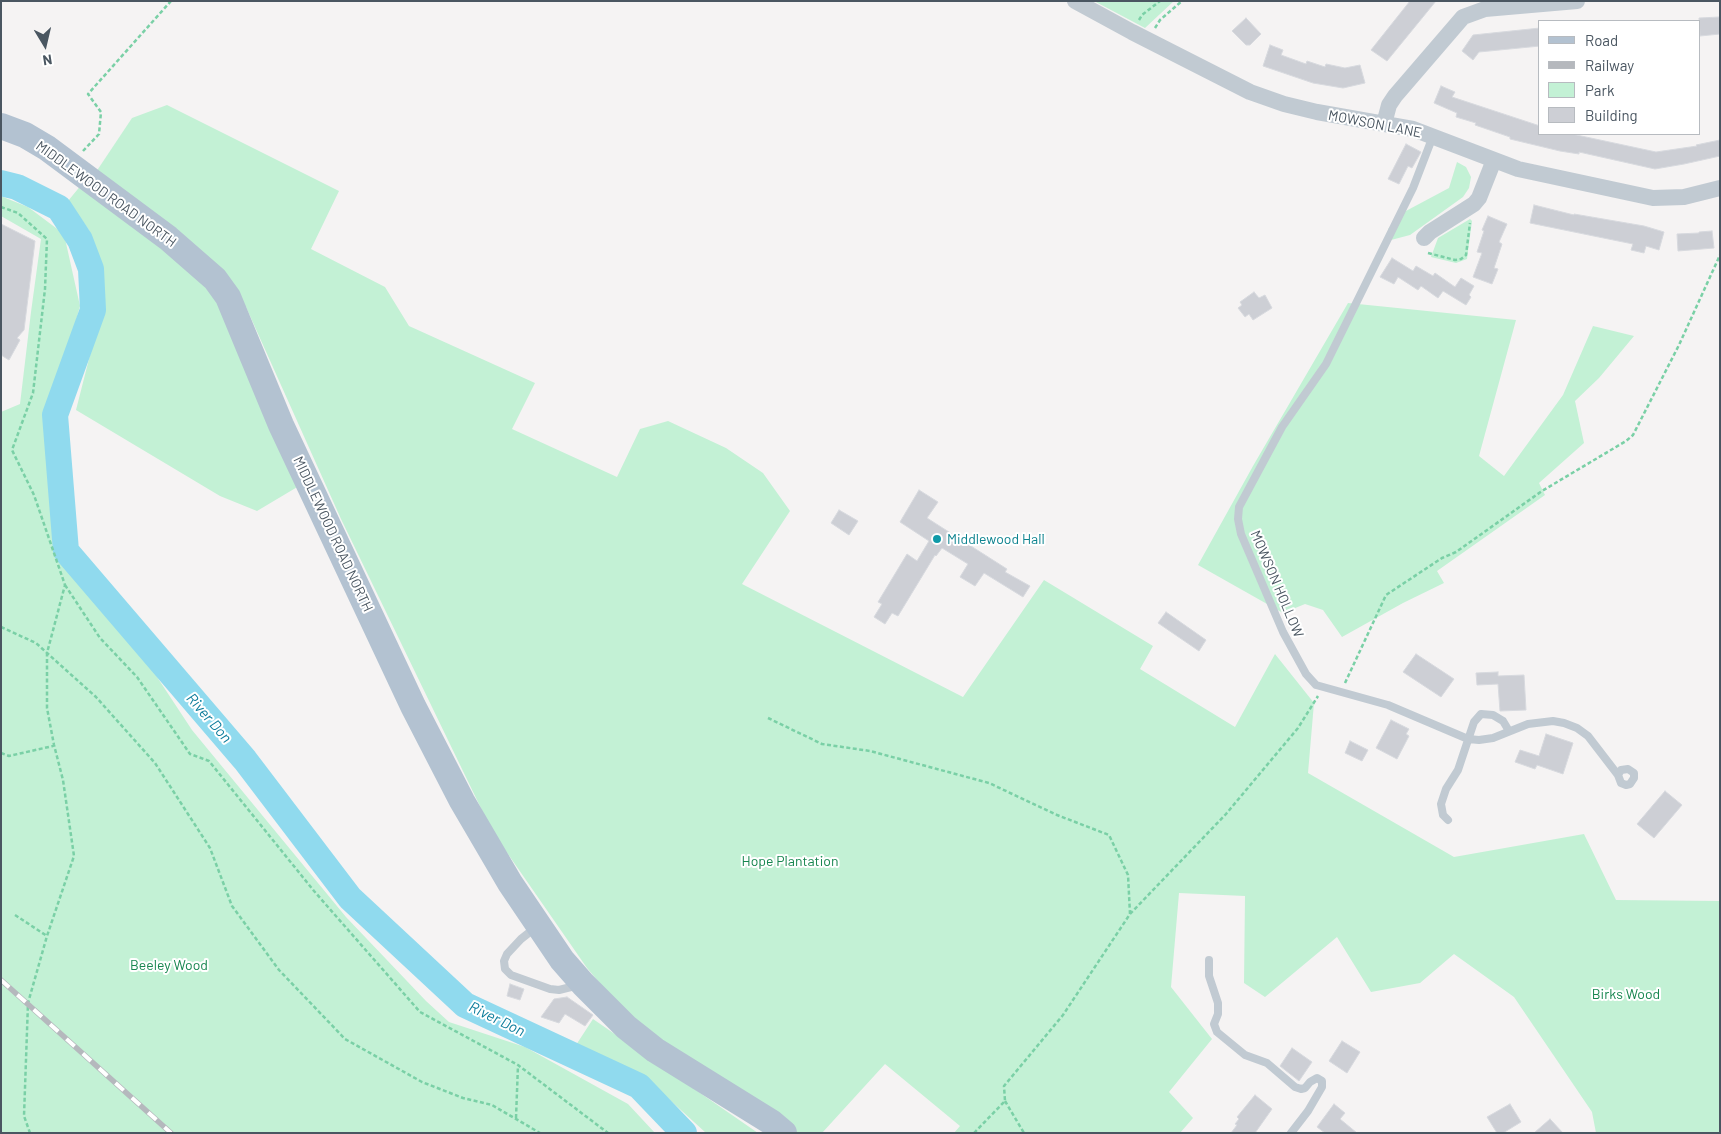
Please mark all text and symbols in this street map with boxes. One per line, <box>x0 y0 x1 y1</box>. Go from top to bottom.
north arrow <box>20 20 70 70</box>
legend <box>1538 20 1701 135</box>
text: Road <box>1585 31 1618 49</box>
text: N <box>41 51 53 69</box>
text: Railway <box>1585 56 1634 74</box>
text: Park <box>1585 81 1614 99</box>
text: Building <box>1585 106 1638 124</box>
street label: MOWSON LANE <box>1327 107 1423 141</box>
street label: MIDDLEWOOD ROAD NORTH <box>33 137 179 251</box>
street label: MIDDLEWOOD ROAD NORTH <box>290 454 376 614</box>
street label: MOWSON HOLLOW <box>1247 528 1307 640</box>
place label: Middlewood Hall <box>947 531 1045 547</box>
marker: Middlewood Hall <box>931 533 943 545</box>
water label: River Don <box>183 689 235 747</box>
park label: Hope Plantation <box>742 853 838 869</box>
park label: Beeley Wood <box>130 957 208 973</box>
park label: Birks Wood <box>1592 986 1660 1002</box>
water label: River Don <box>466 998 528 1040</box>

